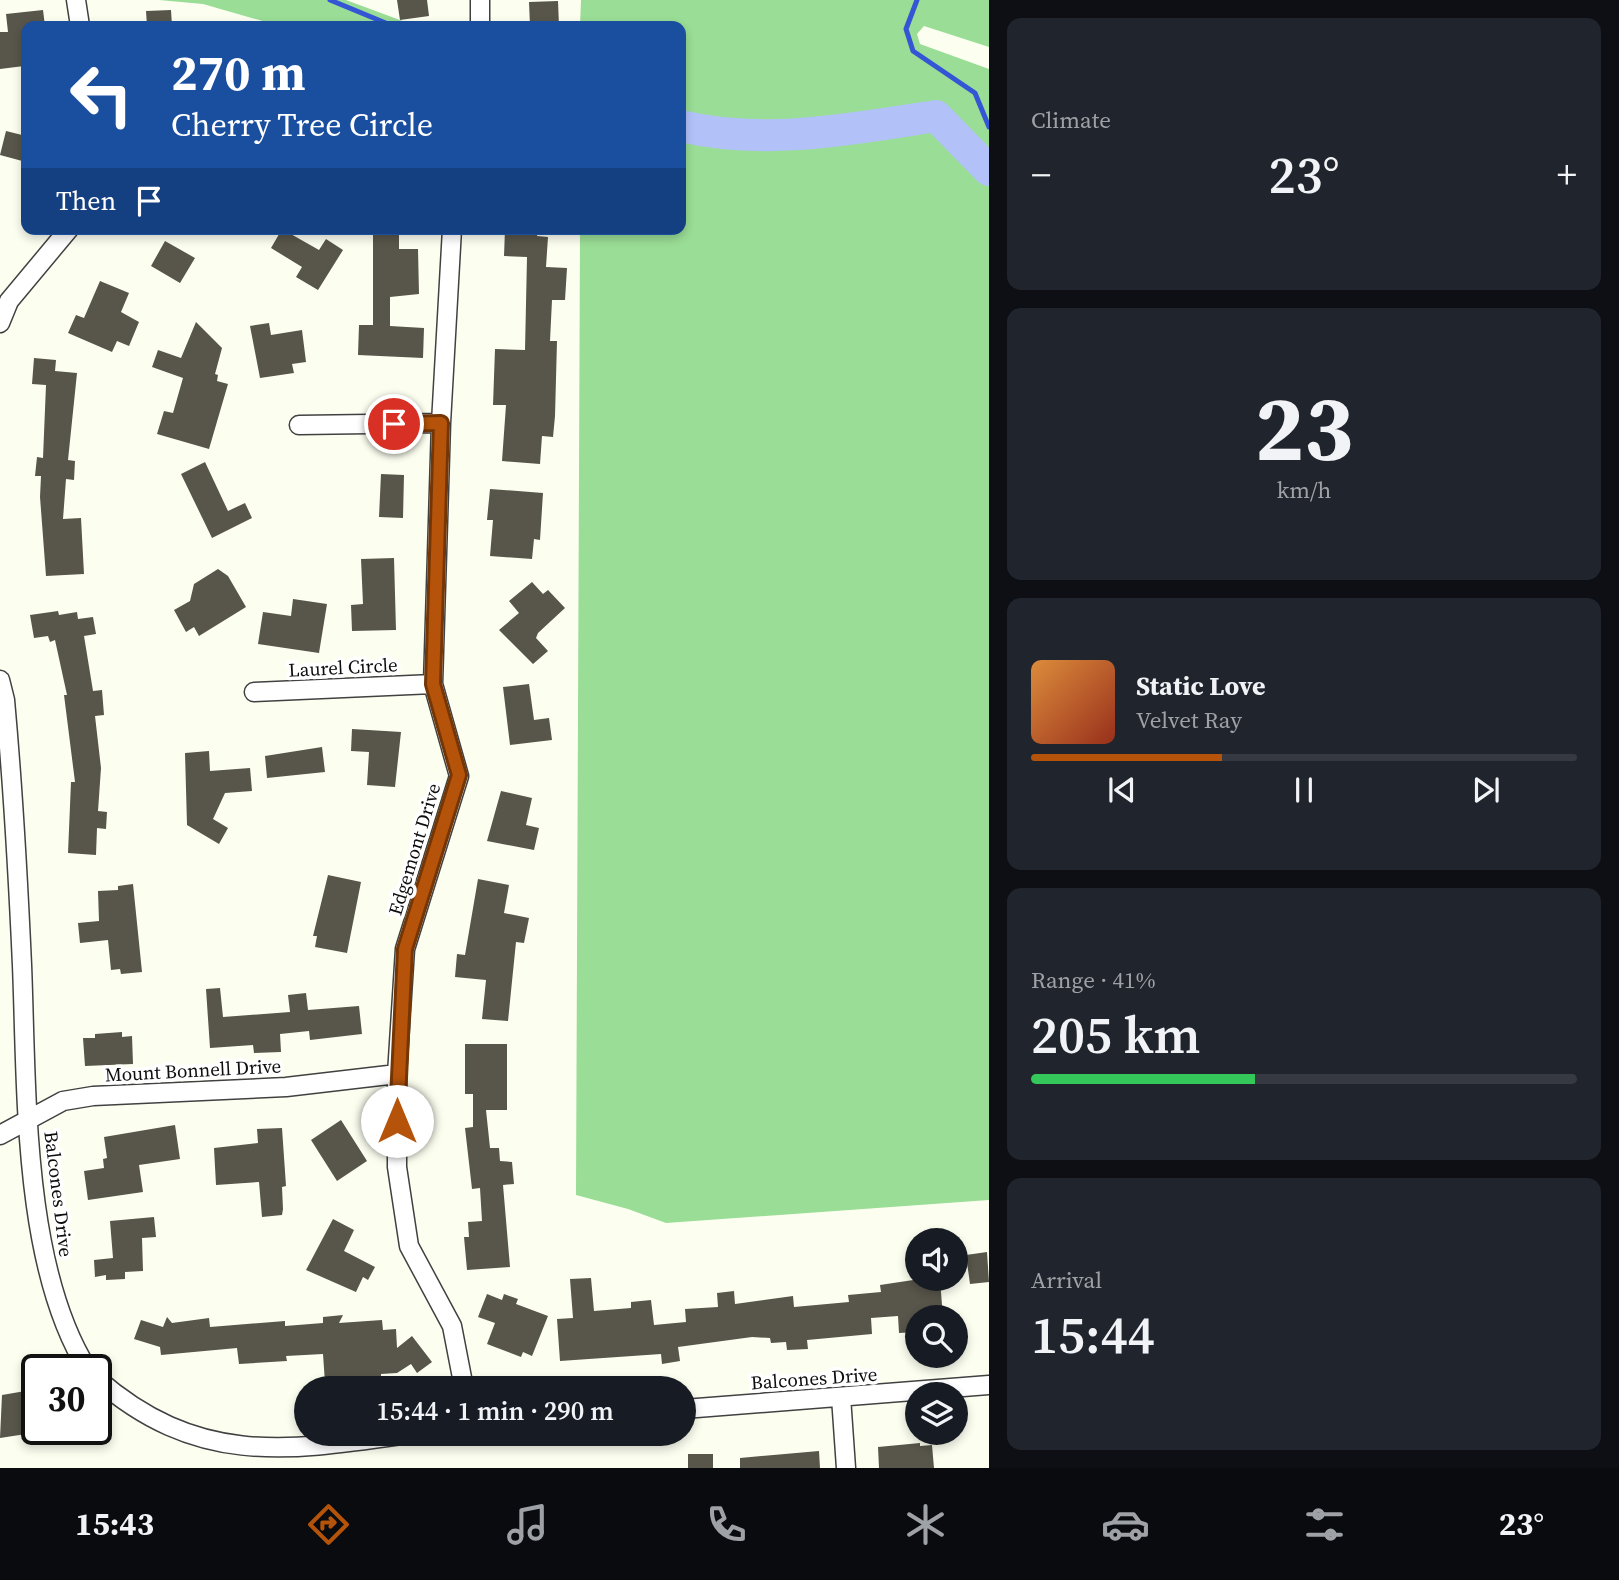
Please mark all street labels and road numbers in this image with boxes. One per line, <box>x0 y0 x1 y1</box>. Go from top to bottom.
street label: Laurel Circle <box>288 651 398 683</box>
street label: Edgemont Drive <box>382 780 446 918</box>
street label: Mount Bonnell Drive <box>104 1052 282 1088</box>
street label: Balcones Drive <box>38 1130 80 1258</box>
street label: Balcones Drive <box>750 1361 878 1395</box>

